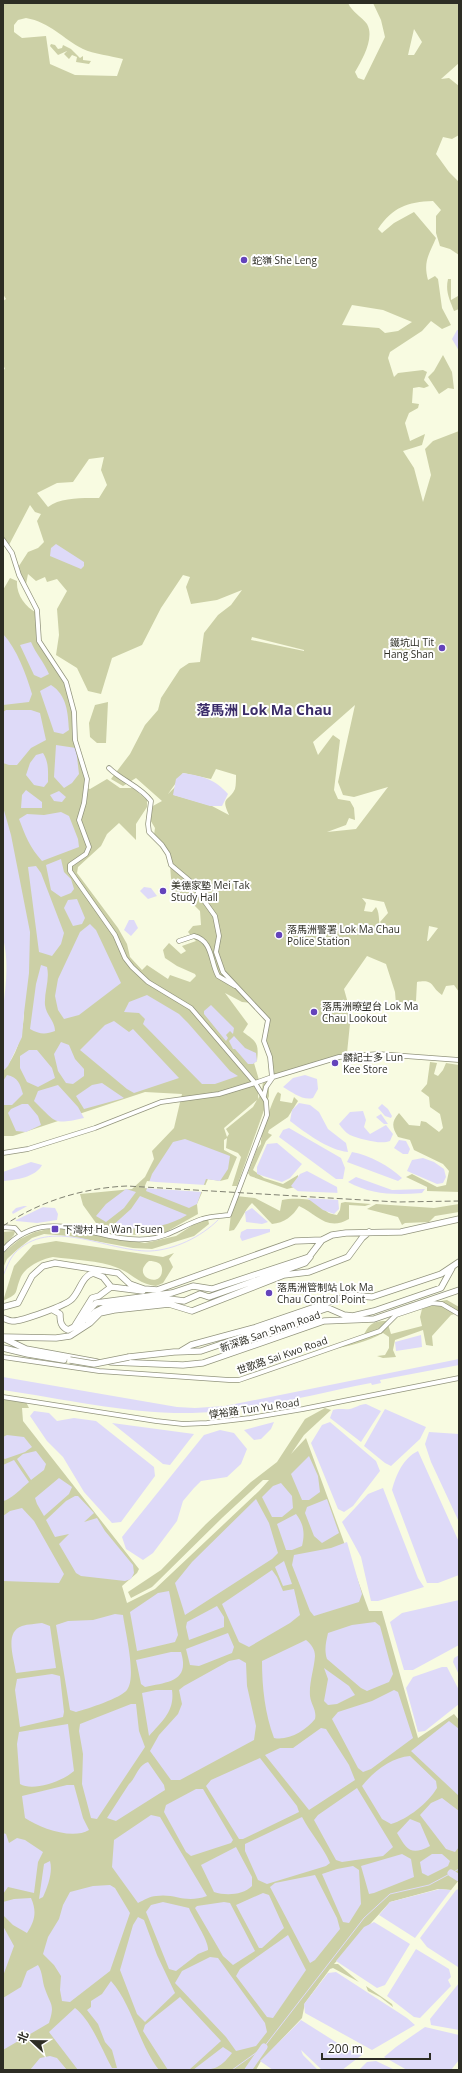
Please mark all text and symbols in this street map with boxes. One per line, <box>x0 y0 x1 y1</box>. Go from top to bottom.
place label: 蛇嶺 She Leng <box>252 253 317 267</box>
marker: 蛇嶺 She Leng <box>239 255 249 265</box>
place label: 鐵坑山 Tit Hang Shan <box>384 635 434 661</box>
marker: 鐵坑山 Tit Hang Shan <box>437 643 447 653</box>
district label: 落馬洲 Lok Ma Chau <box>196 700 332 719</box>
place label: 美德家塾 Mei Tak Study Hall <box>171 878 250 904</box>
marker: 美德家塾 Mei Tak Study Hall <box>158 886 168 896</box>
place label: 落馬洲警署 Lok Ma Chau Police Station <box>287 922 400 948</box>
marker: 落馬洲警署 Lok Ma Chau Police Station <box>274 930 284 940</box>
place label: 落馬洲暸望台 Lok Ma Chau Lookout <box>322 999 418 1025</box>
marker: 落馬洲暸望台 Lok Ma Chau Lookout <box>309 1007 319 1017</box>
place label: 麟記士多 Lun Kee Store <box>343 1050 403 1076</box>
marker: 麟記士多 Lun Kee Store <box>330 1058 340 1068</box>
place label: 下灣村 Ha Wan Tsuen <box>63 1222 163 1236</box>
marker: 下灣村 Ha Wan Tsuen <box>50 1224 60 1234</box>
place label: 落馬洲管制站 Lok Ma Chau Control Point <box>277 1280 373 1306</box>
marker: 落馬洲管制站 Lok Ma Chau Control Point <box>264 1288 274 1298</box>
street label: 新深路 San Sham Road <box>218 1307 322 1355</box>
street label: 世歌路 Sai Kwo Road <box>235 1333 329 1377</box>
street label: 惇裕路 Tun Yu Road <box>208 1395 300 1421</box>
north arrow <box>12 2021 52 2061</box>
text: 北 <box>13 2029 31 2045</box>
scale bar <box>322 2035 430 2061</box>
text: 200 m <box>328 2040 363 2057</box>

